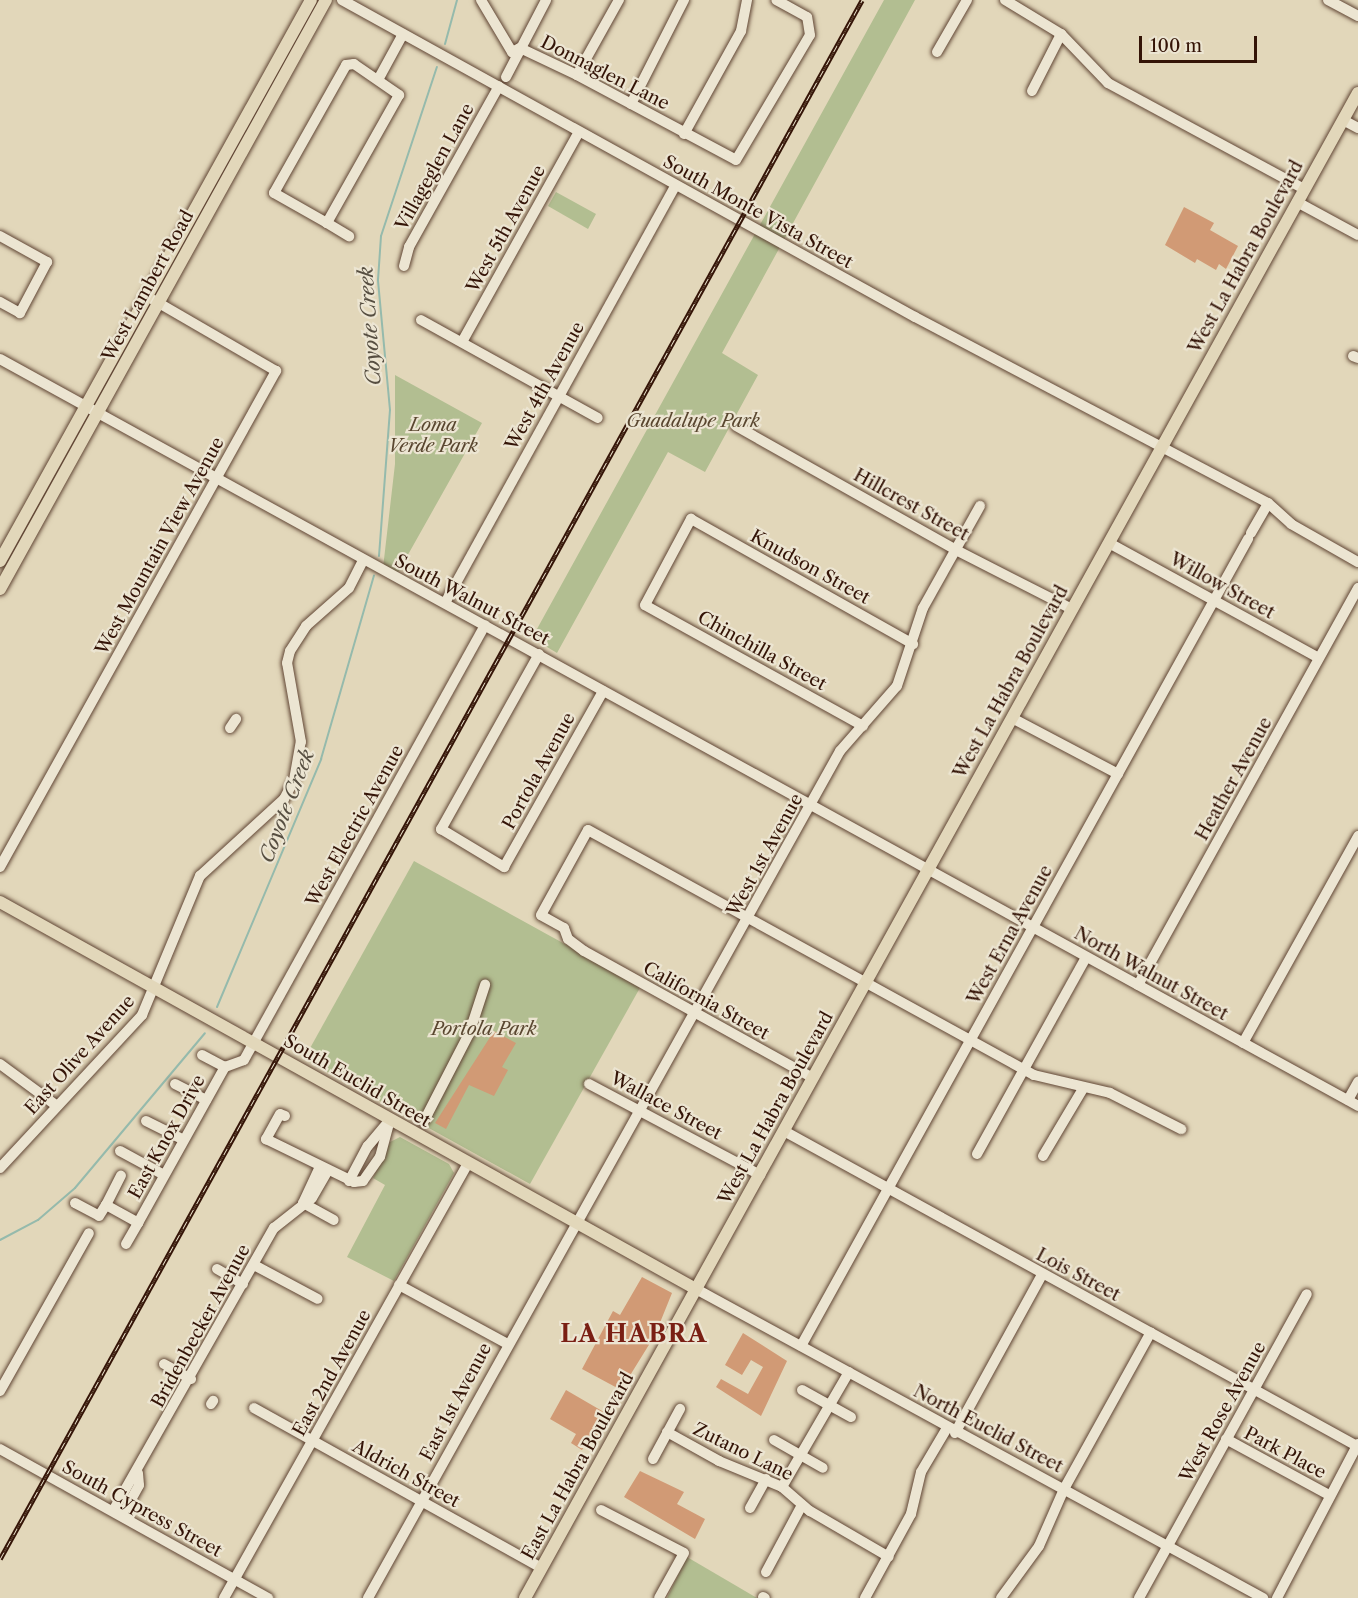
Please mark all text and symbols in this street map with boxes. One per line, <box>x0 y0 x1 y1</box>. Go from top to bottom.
scale bar <box>1142 24 1260 62</box>
street label: Donnaglen Lane <box>537 31 673 115</box>
text: 100 m <box>1150 35 1202 57</box>
street label: Villageglen Lane <box>391 100 479 234</box>
street label: South Monte Vista Street <box>659 151 857 273</box>
street label: West La Habra Boulevard <box>1184 157 1308 357</box>
street label: West 5th Avenue <box>462 161 550 297</box>
street label: West Lambert Road <box>97 207 199 365</box>
water label: Coyote Creek <box>354 266 386 386</box>
street label: West 4th Avenue <box>501 318 589 454</box>
park label: Guadalupe Park <box>626 410 760 432</box>
park label: Loma Verde Park <box>388 415 478 458</box>
street label: West Mountain View Avenue <box>91 432 229 660</box>
street label: Hillcrest Street <box>850 464 972 546</box>
street label: Knudson Street <box>746 525 874 609</box>
street label: Willow Street <box>1166 548 1278 624</box>
street label: South Walnut Street <box>391 550 553 650</box>
street label: West La Habra Boulevard <box>949 582 1073 782</box>
street label: Chinchilla Street <box>694 607 830 695</box>
street label: Portola Avenue <box>498 708 580 834</box>
street label: Heather Avenue <box>1191 713 1277 845</box>
street label: West Electric Avenue <box>301 741 409 911</box>
water label: Coyote Creek <box>254 746 320 866</box>
street label: West 1st Avenue <box>722 790 808 920</box>
street label: West Erna Avenue <box>963 861 1057 1009</box>
street label: North Walnut Street <box>1070 923 1232 1025</box>
street label: California Street <box>639 957 773 1045</box>
street label: East Olive Avenue <box>20 990 140 1120</box>
street label: West La Habra Boulevard <box>714 1008 838 1208</box>
park label: Portola Park <box>431 1018 537 1040</box>
street label: South Euclid Street <box>280 1030 434 1132</box>
street label: Wallace Street <box>607 1068 725 1144</box>
street label: East Knox Drive <box>124 1071 210 1203</box>
street label: Bridenbecker Avenue <box>147 1240 255 1412</box>
street label: Lois Street <box>1032 1244 1124 1306</box>
street label: East 2nd Avenue <box>288 1306 376 1440</box>
district label: LA HABRA <box>560 1320 708 1348</box>
street label: West Rose Avenue <box>1175 1338 1271 1486</box>
street label: East 1st Avenue <box>416 1339 496 1465</box>
street label: East La Habra Boulevard <box>517 1368 639 1564</box>
street label: North Euclid Street <box>910 1380 1066 1478</box>
street label: Zutano Lane <box>689 1418 797 1486</box>
street label: Park Place <box>1240 1422 1330 1484</box>
street label: Aldrich Street <box>349 1436 463 1512</box>
street label: South Cypress Street <box>58 1456 226 1562</box>

